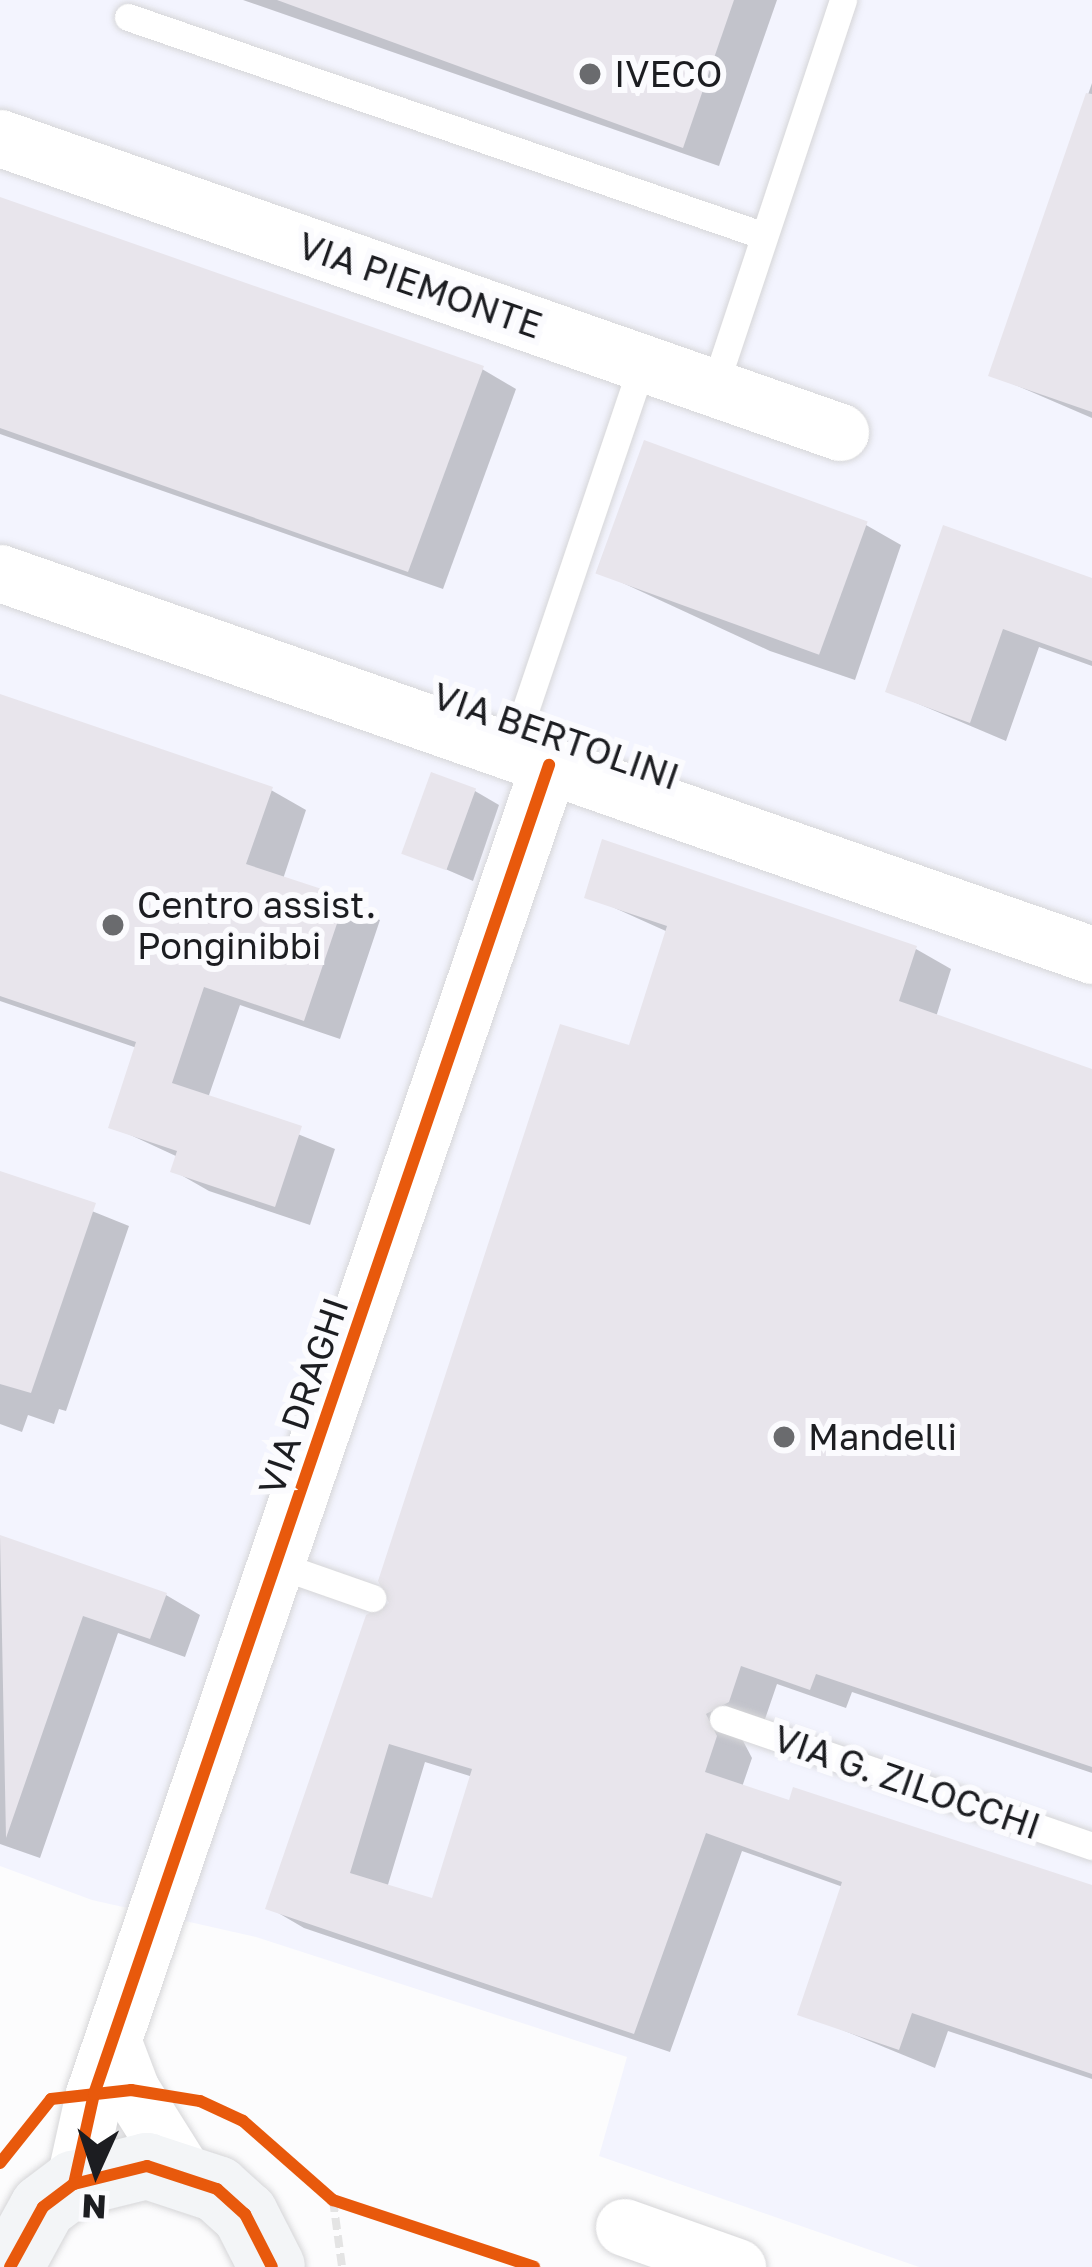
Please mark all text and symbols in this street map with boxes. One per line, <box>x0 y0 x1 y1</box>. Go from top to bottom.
place label: IVECO <box>614 52 722 96</box>
marker: IVECO <box>577 61 603 87</box>
street label: VIA PIEMONTE <box>293 223 547 347</box>
street label: VIA BERTOLINI <box>427 674 685 798</box>
place label: Centro assist. Ponginibbi <box>137 882 376 967</box>
marker: Centro assist. Ponginibbi <box>100 912 126 938</box>
street label: VIA DRAGHI <box>249 1292 357 1500</box>
place label: Mandelli <box>808 1415 957 1459</box>
marker: Mandelli <box>771 1424 797 1450</box>
street label: VIA G. ZILOCCHI <box>768 1716 1046 1848</box>
north arrow <box>36 2111 156 2231</box>
text: N <box>81 2187 108 2228</box>

